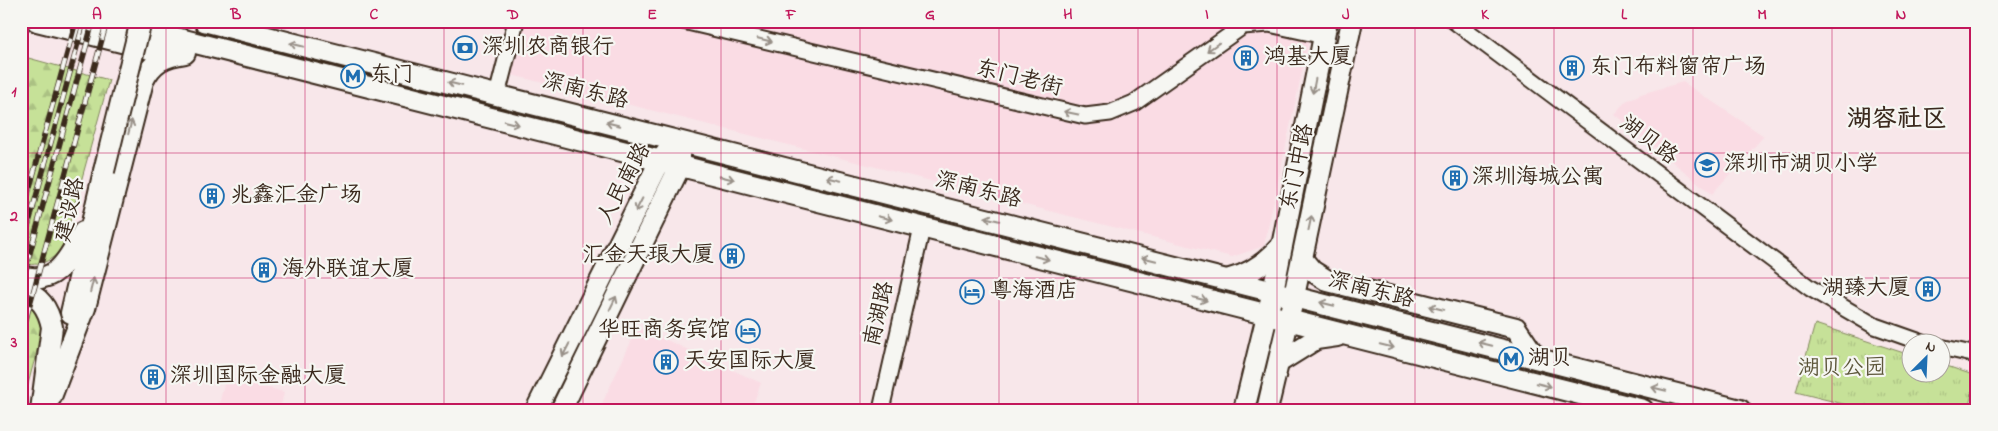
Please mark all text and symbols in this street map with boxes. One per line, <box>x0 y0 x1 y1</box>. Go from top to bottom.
text: A <box>92 3 102 27</box>
text: B <box>230 3 242 27</box>
text: C <box>370 3 379 27</box>
text: D <box>506 3 519 27</box>
text: E <box>647 3 657 27</box>
text: F <box>785 3 797 27</box>
text: G <box>925 3 935 27</box>
text: H <box>1063 3 1073 27</box>
text: I <box>1205 3 1209 27</box>
text: J <box>1342 3 1350 27</box>
text: K <box>1481 3 1490 27</box>
text: L <box>1621 3 1628 27</box>
text: M <box>1757 3 1767 27</box>
text: N <box>1896 3 1907 27</box>
place label: 深圳农商银行 <box>482 32 614 64</box>
bank icon: 深圳农商银行 <box>452 35 478 61</box>
one-way arrow <box>756 36 772 45</box>
one-way arrow <box>290 39 306 49</box>
one-way arrow <box>1206 42 1220 52</box>
place label: 鸿基大厦 <box>1264 42 1352 74</box>
building icon: 鸿基大厦 <box>1233 45 1259 71</box>
place label: 东门布料窗帘广场 <box>1590 52 1766 84</box>
street label: 东门老街 <box>972 53 1066 105</box>
building icon: 东门布料窗帘广场 <box>1559 55 1585 81</box>
place label: 东门 <box>370 60 414 92</box>
metro station icon: 东门 <box>340 63 366 89</box>
street label: 深南东路 <box>538 66 632 118</box>
one-way arrow <box>1309 78 1318 94</box>
one-way arrow <box>447 79 463 88</box>
text: 1 <box>11 80 17 104</box>
district label: 湖容社区 <box>1847 102 1947 138</box>
one-way arrow <box>1064 108 1080 118</box>
street label: 湖贝路 <box>1612 108 1684 174</box>
one-way arrow <box>504 119 520 128</box>
one-way arrow <box>605 119 621 128</box>
one-way arrow <box>126 120 135 136</box>
street label: 东门中路 <box>1273 121 1323 213</box>
street label: 人民南路 <box>590 138 660 230</box>
place label: 深圳市湖贝小学 <box>1724 149 1878 181</box>
school or university icon: 深圳市湖贝小学 <box>1694 152 1720 178</box>
place label: 深圳海城公寓 <box>1472 162 1604 194</box>
street label: 深南东路 <box>931 165 1025 217</box>
building icon: 深圳海城公寓 <box>1442 165 1468 191</box>
street label: 建设路 <box>48 174 94 246</box>
one-way arrow <box>719 174 735 183</box>
one-way arrow <box>826 174 842 183</box>
place label: 兆鑫汇金广场 <box>230 180 362 212</box>
building icon: 兆鑫汇金广场 <box>199 183 225 209</box>
one-way arrow <box>633 197 643 212</box>
text: 2 <box>9 205 18 229</box>
one-way arrow <box>876 214 892 223</box>
one-way arrow <box>984 214 1000 223</box>
one-way arrow <box>1306 215 1315 231</box>
place label: 汇金天琅大厦 <box>582 240 714 272</box>
building icon: 汇金天琅大厦 <box>719 243 745 269</box>
place label: 海外联谊大厦 <box>282 254 414 286</box>
one-way arrow <box>1034 254 1050 264</box>
one-way arrow <box>1142 254 1158 263</box>
building icon: 海外联谊大厦 <box>251 257 277 283</box>
street label: 深南东路 <box>1324 265 1418 317</box>
place label: 湖臻大厦 <box>1822 273 1910 305</box>
place label: 粤海酒店 <box>990 276 1078 308</box>
building icon: 湖臻大厦 <box>1915 276 1941 302</box>
one-way arrow <box>87 278 97 294</box>
street label: 南湖路 <box>857 278 903 350</box>
hotel icon: 粤海酒店 <box>959 279 985 305</box>
one-way arrow <box>1191 295 1207 304</box>
one-way arrow <box>609 296 618 311</box>
one-way arrow <box>1320 299 1336 309</box>
one-way arrow <box>1428 303 1444 312</box>
place label: 华旺商务宾馆 <box>598 315 730 347</box>
hotel icon: 华旺商务宾馆 <box>735 318 761 344</box>
text: 3 <box>10 331 18 355</box>
north arrow <box>1900 334 1950 384</box>
text: N <box>1922 336 1939 359</box>
one-way arrow <box>1477 339 1493 348</box>
one-way arrow <box>561 342 570 357</box>
one-way arrow <box>1378 342 1394 351</box>
place label: 湖贝 <box>1528 343 1572 375</box>
place label: 天安国际大厦 <box>684 346 816 378</box>
metro station icon: 湖贝 <box>1498 346 1524 372</box>
building icon: 天安国际大厦 <box>653 349 679 375</box>
park label: 湖贝公园 <box>1798 353 1886 385</box>
place label: 深圳国际金融大厦 <box>170 361 346 393</box>
building icon: 深圳国际金融大厦 <box>140 364 166 390</box>
one-way arrow <box>1536 381 1552 390</box>
one-way arrow <box>1651 384 1667 393</box>

